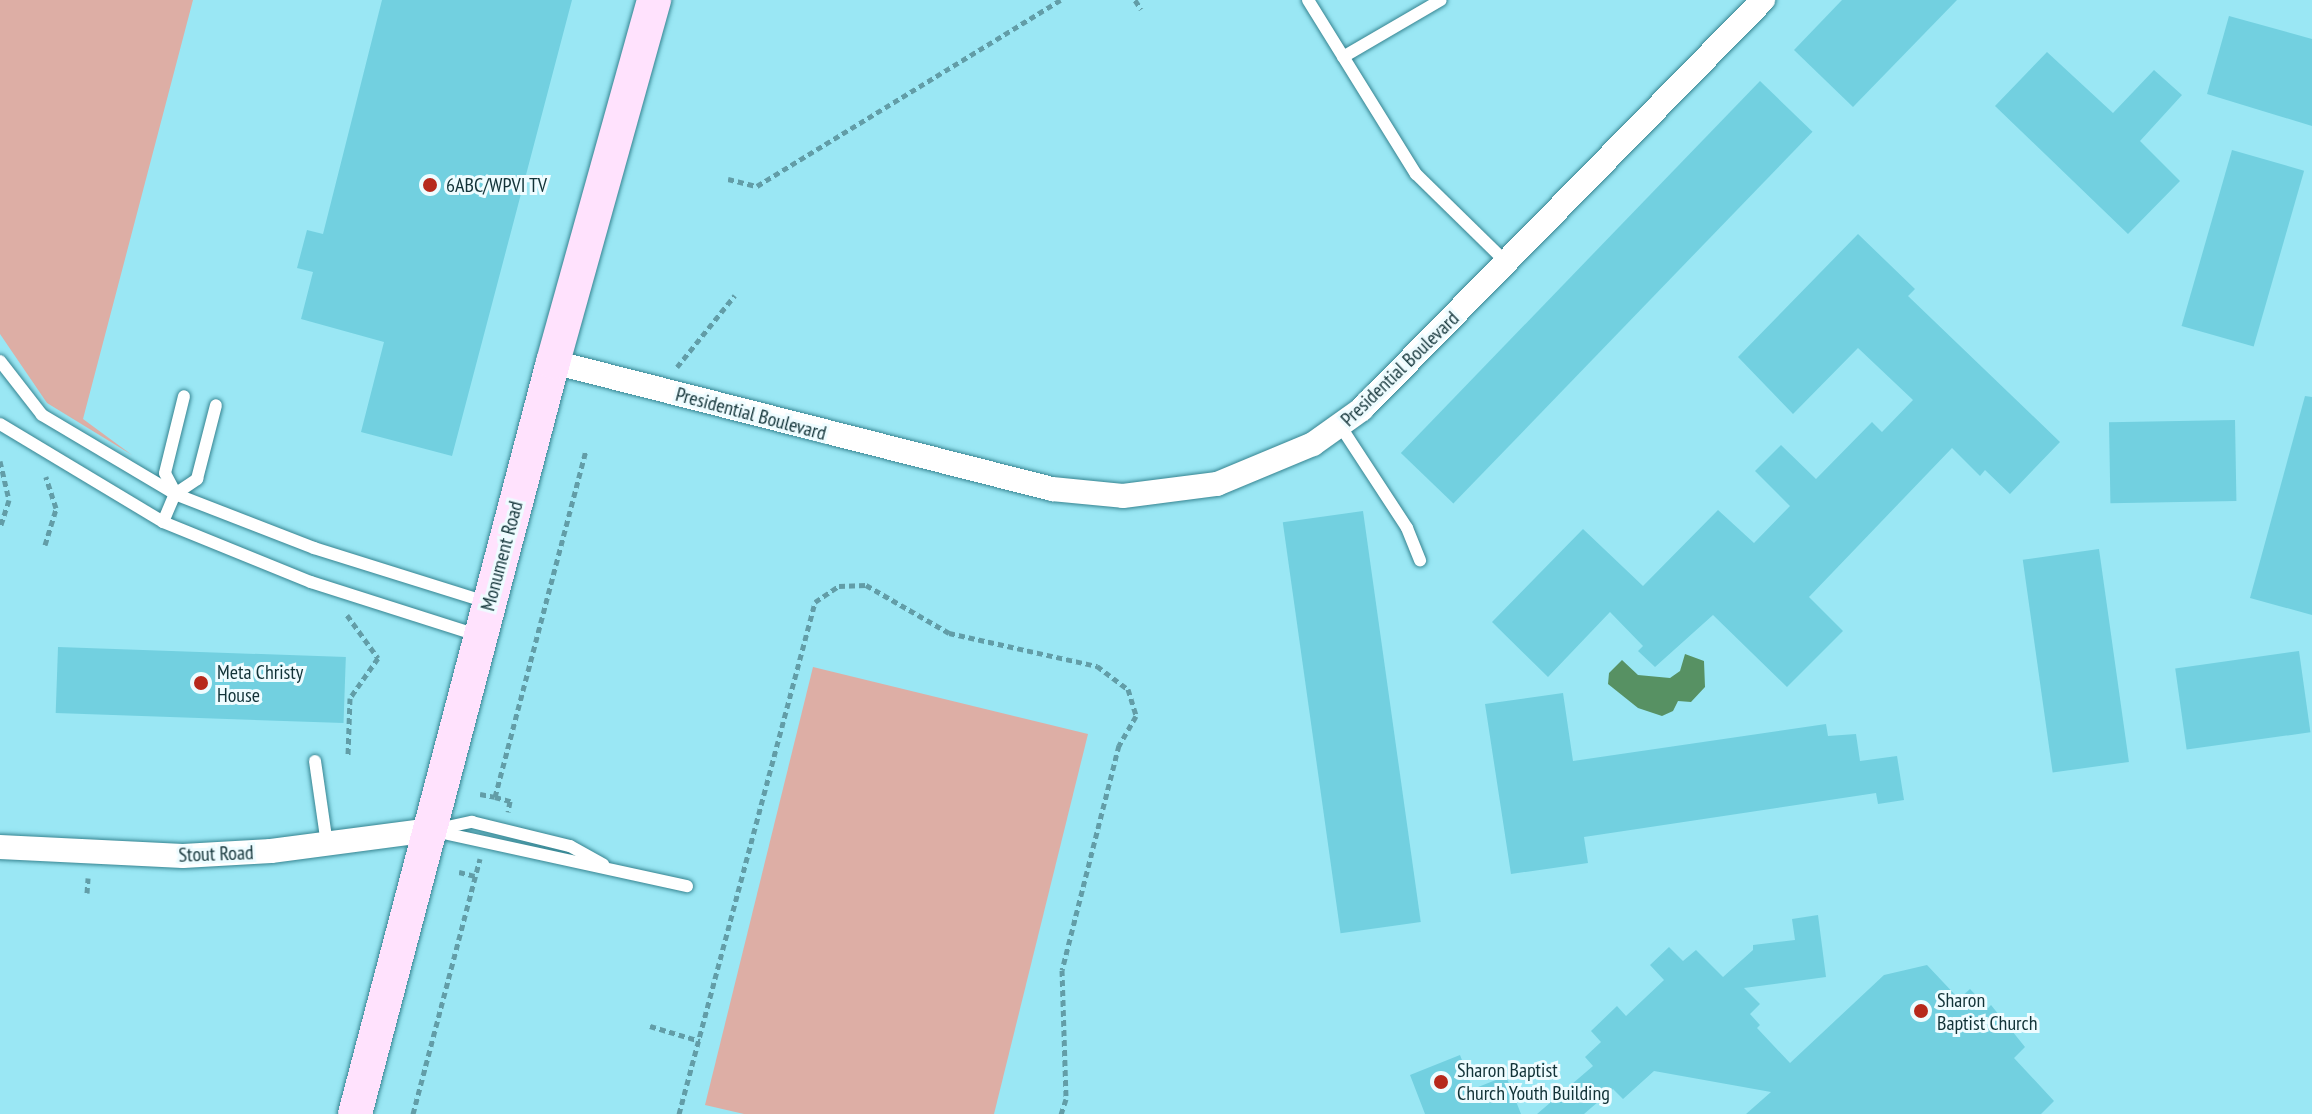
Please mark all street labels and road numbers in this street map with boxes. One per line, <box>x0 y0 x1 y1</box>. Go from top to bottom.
street label: Presidential Boulevard <box>1336 307 1464 431</box>
street label: Presidential Boulevard <box>673 382 829 446</box>
street label: Monument Road <box>476 498 528 614</box>
street label: Stout Road <box>178 841 254 867</box>

